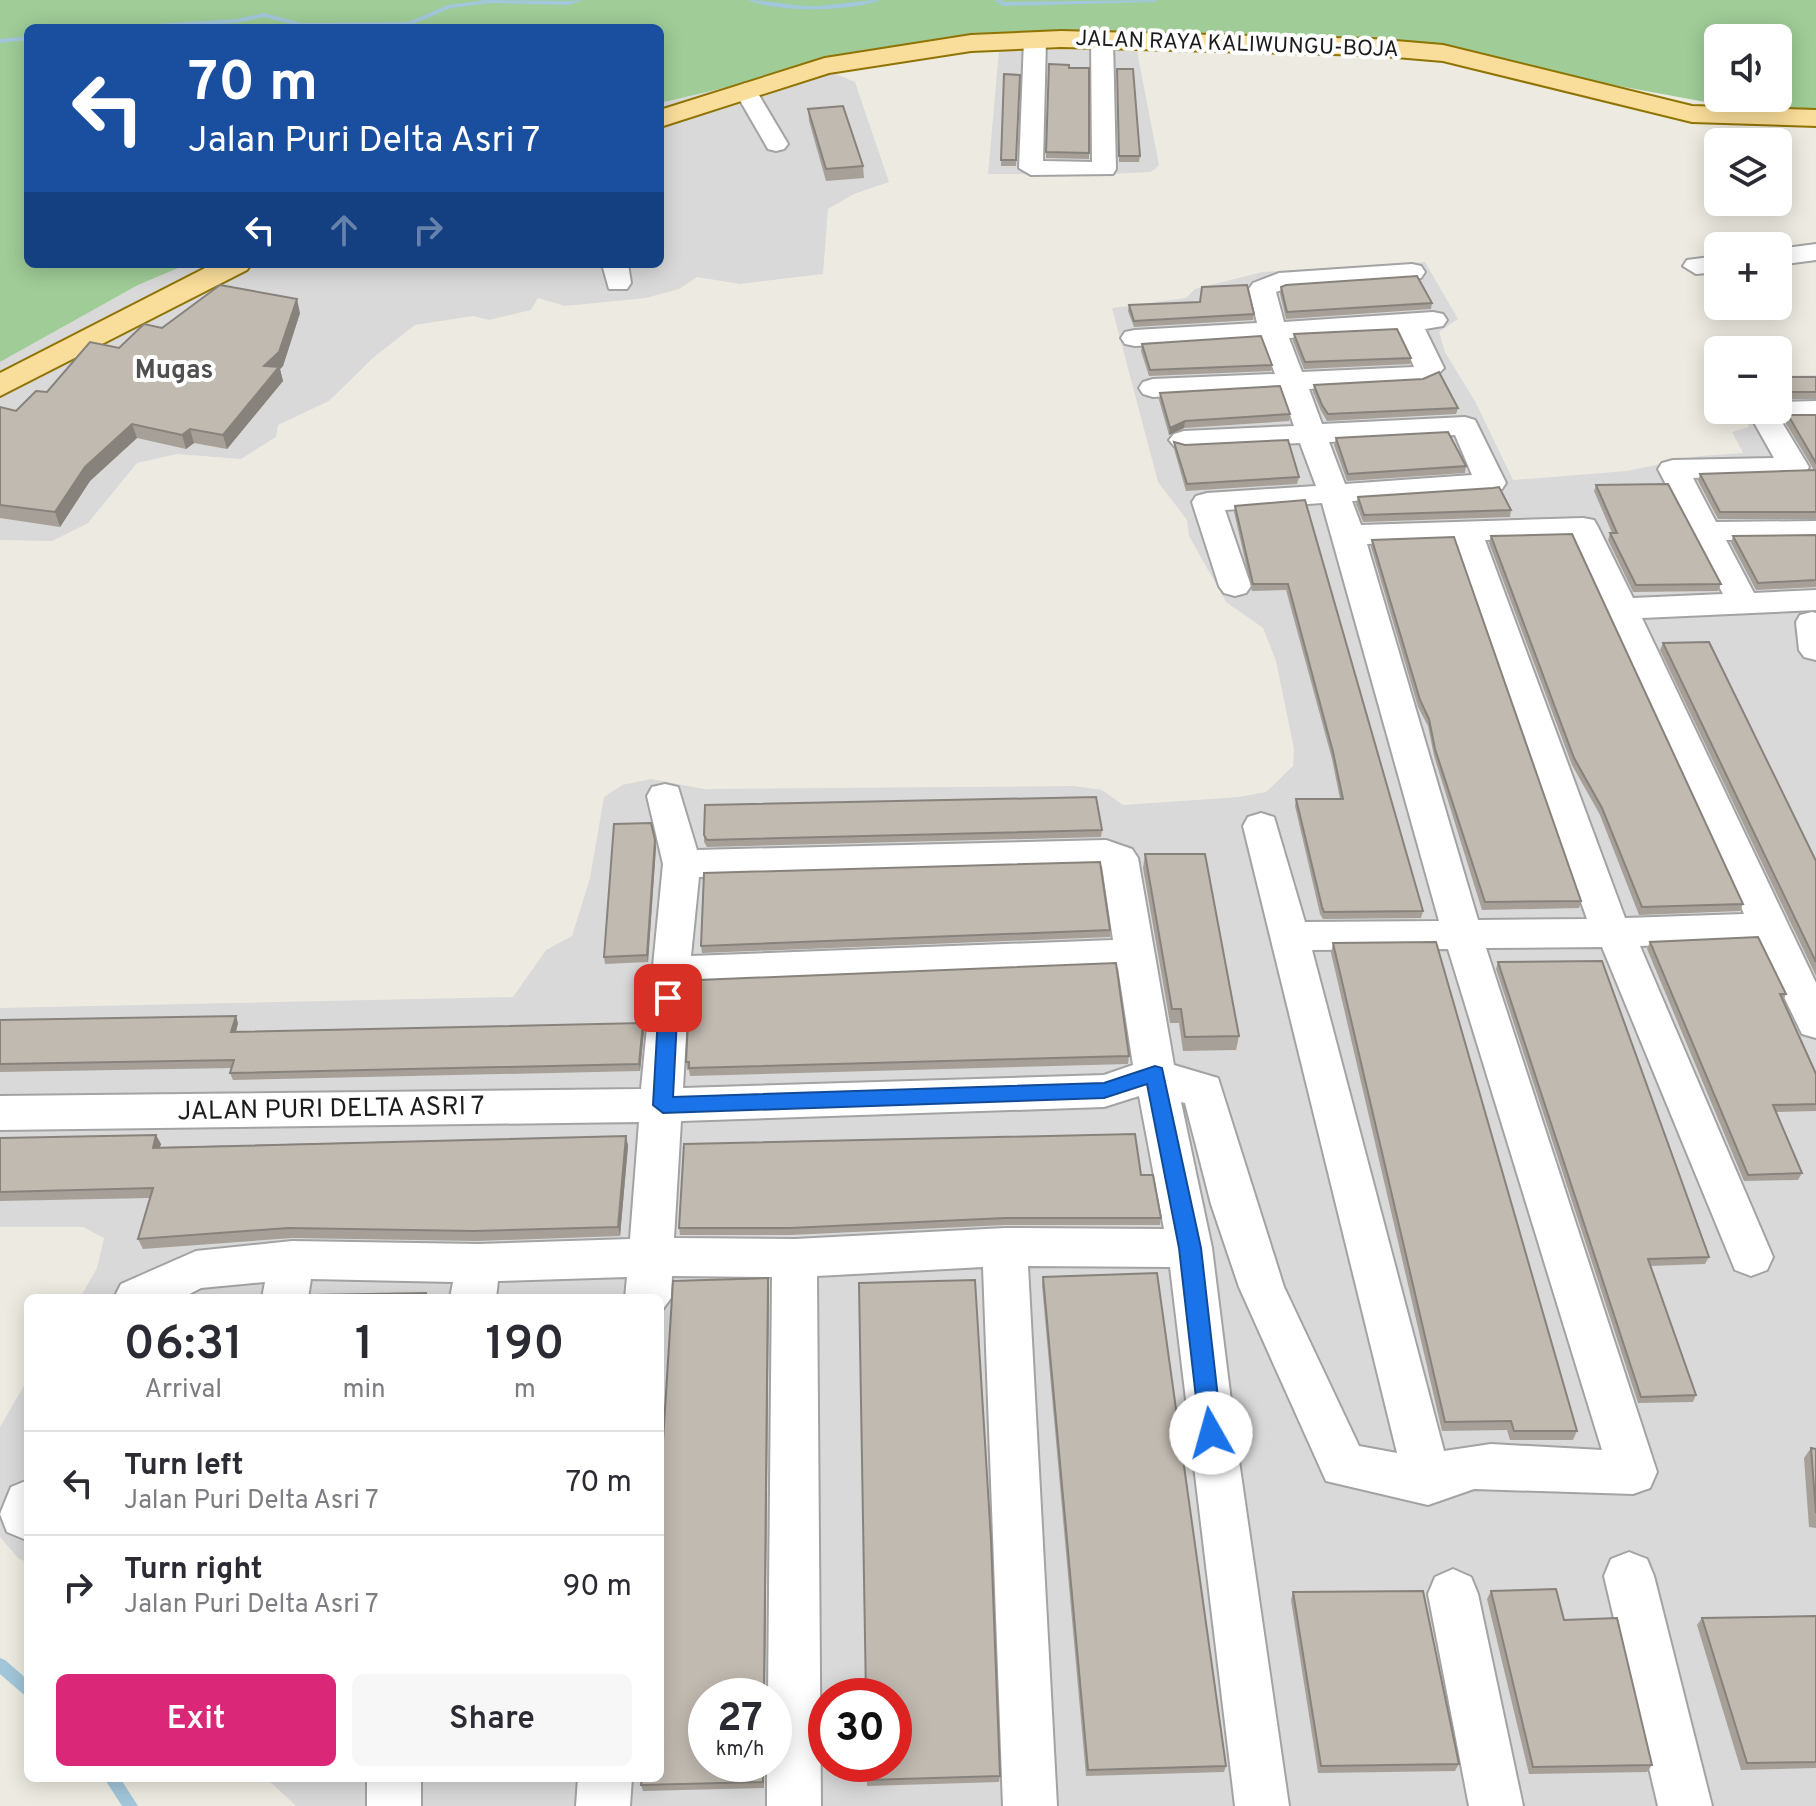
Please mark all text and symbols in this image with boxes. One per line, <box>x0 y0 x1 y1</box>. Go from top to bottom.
map controls <box>1704 24 1792 424</box>
button: sound <box>1704 24 1792 112</box>
street label: JALAN RAYA KALIWUNGU-BOJA <box>1075 26 1399 64</box>
text: 70 m <box>188 50 318 120</box>
icon: left <box>56 56 160 160</box>
text: Jalan Puri Delta Asri 7 <box>188 119 540 165</box>
button: layers <box>1704 128 1792 216</box>
icon: left <box>238 208 282 252</box>
icon: ahead <box>322 208 366 252</box>
icon: right <box>406 208 450 252</box>
button: + <box>1704 232 1792 320</box>
button: − <box>1704 336 1792 424</box>
district label: Mugas <box>135 355 213 388</box>
pin <box>634 964 702 1032</box>
icon: arrive <box>646 976 690 1020</box>
street label: JALAN PURI DELTA ASRI 7 <box>177 1091 485 1129</box>
text: 06:31 <box>124 1316 243 1376</box>
text: 1 <box>355 1316 373 1376</box>
text: 190 <box>485 1316 564 1376</box>
text: Arrival <box>144 1374 222 1407</box>
text: min <box>342 1374 386 1407</box>
text: m <box>514 1374 536 1407</box>
position arrow <box>1169 1391 1253 1475</box>
text: Turn left <box>124 1448 244 1485</box>
icon: left <box>56 1461 100 1505</box>
text: 70 m <box>566 1465 632 1502</box>
text: Jalan Puri Delta Asri 7 <box>124 1485 379 1518</box>
text: Turn right <box>124 1552 262 1589</box>
icon: right <box>56 1565 100 1609</box>
text: 90 m <box>563 1569 632 1606</box>
text: Jalan Puri Delta Asri 7 <box>124 1589 379 1622</box>
button: Exit <box>56 1674 336 1766</box>
button: Share <box>352 1674 632 1766</box>
speed limit sign: 30 <box>808 1678 912 1782</box>
text: 27 <box>717 1695 763 1745</box>
text: km/h <box>716 1737 764 1763</box>

